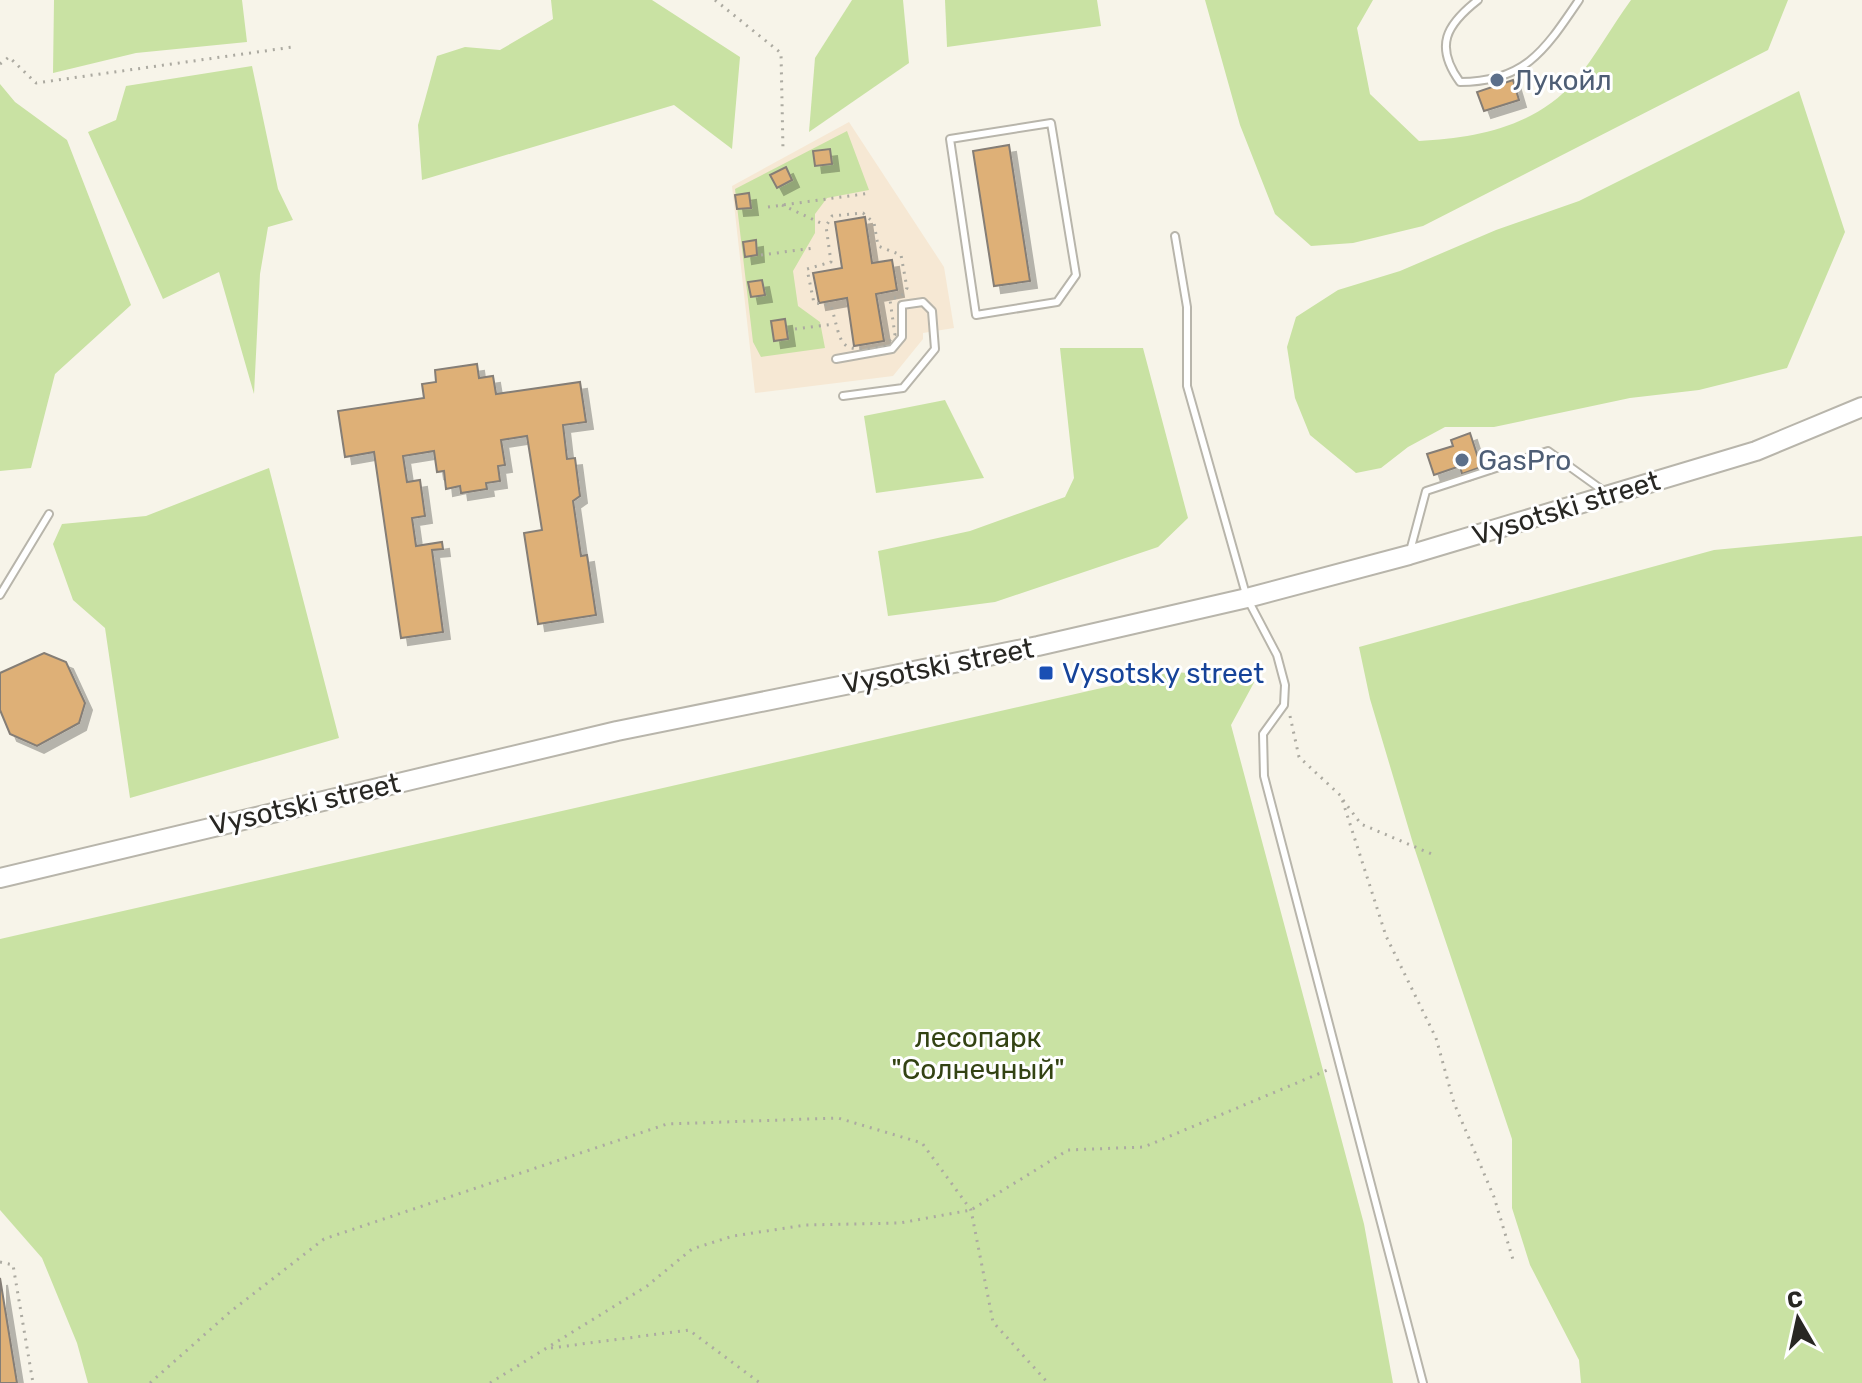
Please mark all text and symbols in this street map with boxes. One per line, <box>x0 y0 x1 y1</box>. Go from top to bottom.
place label: Лукойл <box>1513 64 1612 97</box>
marker: Лукойл <box>1488 71 1506 89</box>
place label: GasPro <box>1478 444 1571 477</box>
marker: GasPro <box>1453 451 1471 469</box>
street label: Vysotski street <box>1468 464 1664 552</box>
street label: Vysotski street <box>840 631 1036 701</box>
place label: Vysotsky street <box>1062 657 1264 690</box>
marker: Vysotsky street <box>1037 664 1055 682</box>
street label: Vysotski street <box>207 766 403 842</box>
park label: лесопарк "Солнечный" <box>891 1021 1065 1086</box>
north arrow <box>1758 1279 1838 1359</box>
text: С <box>1785 1285 1805 1314</box>

